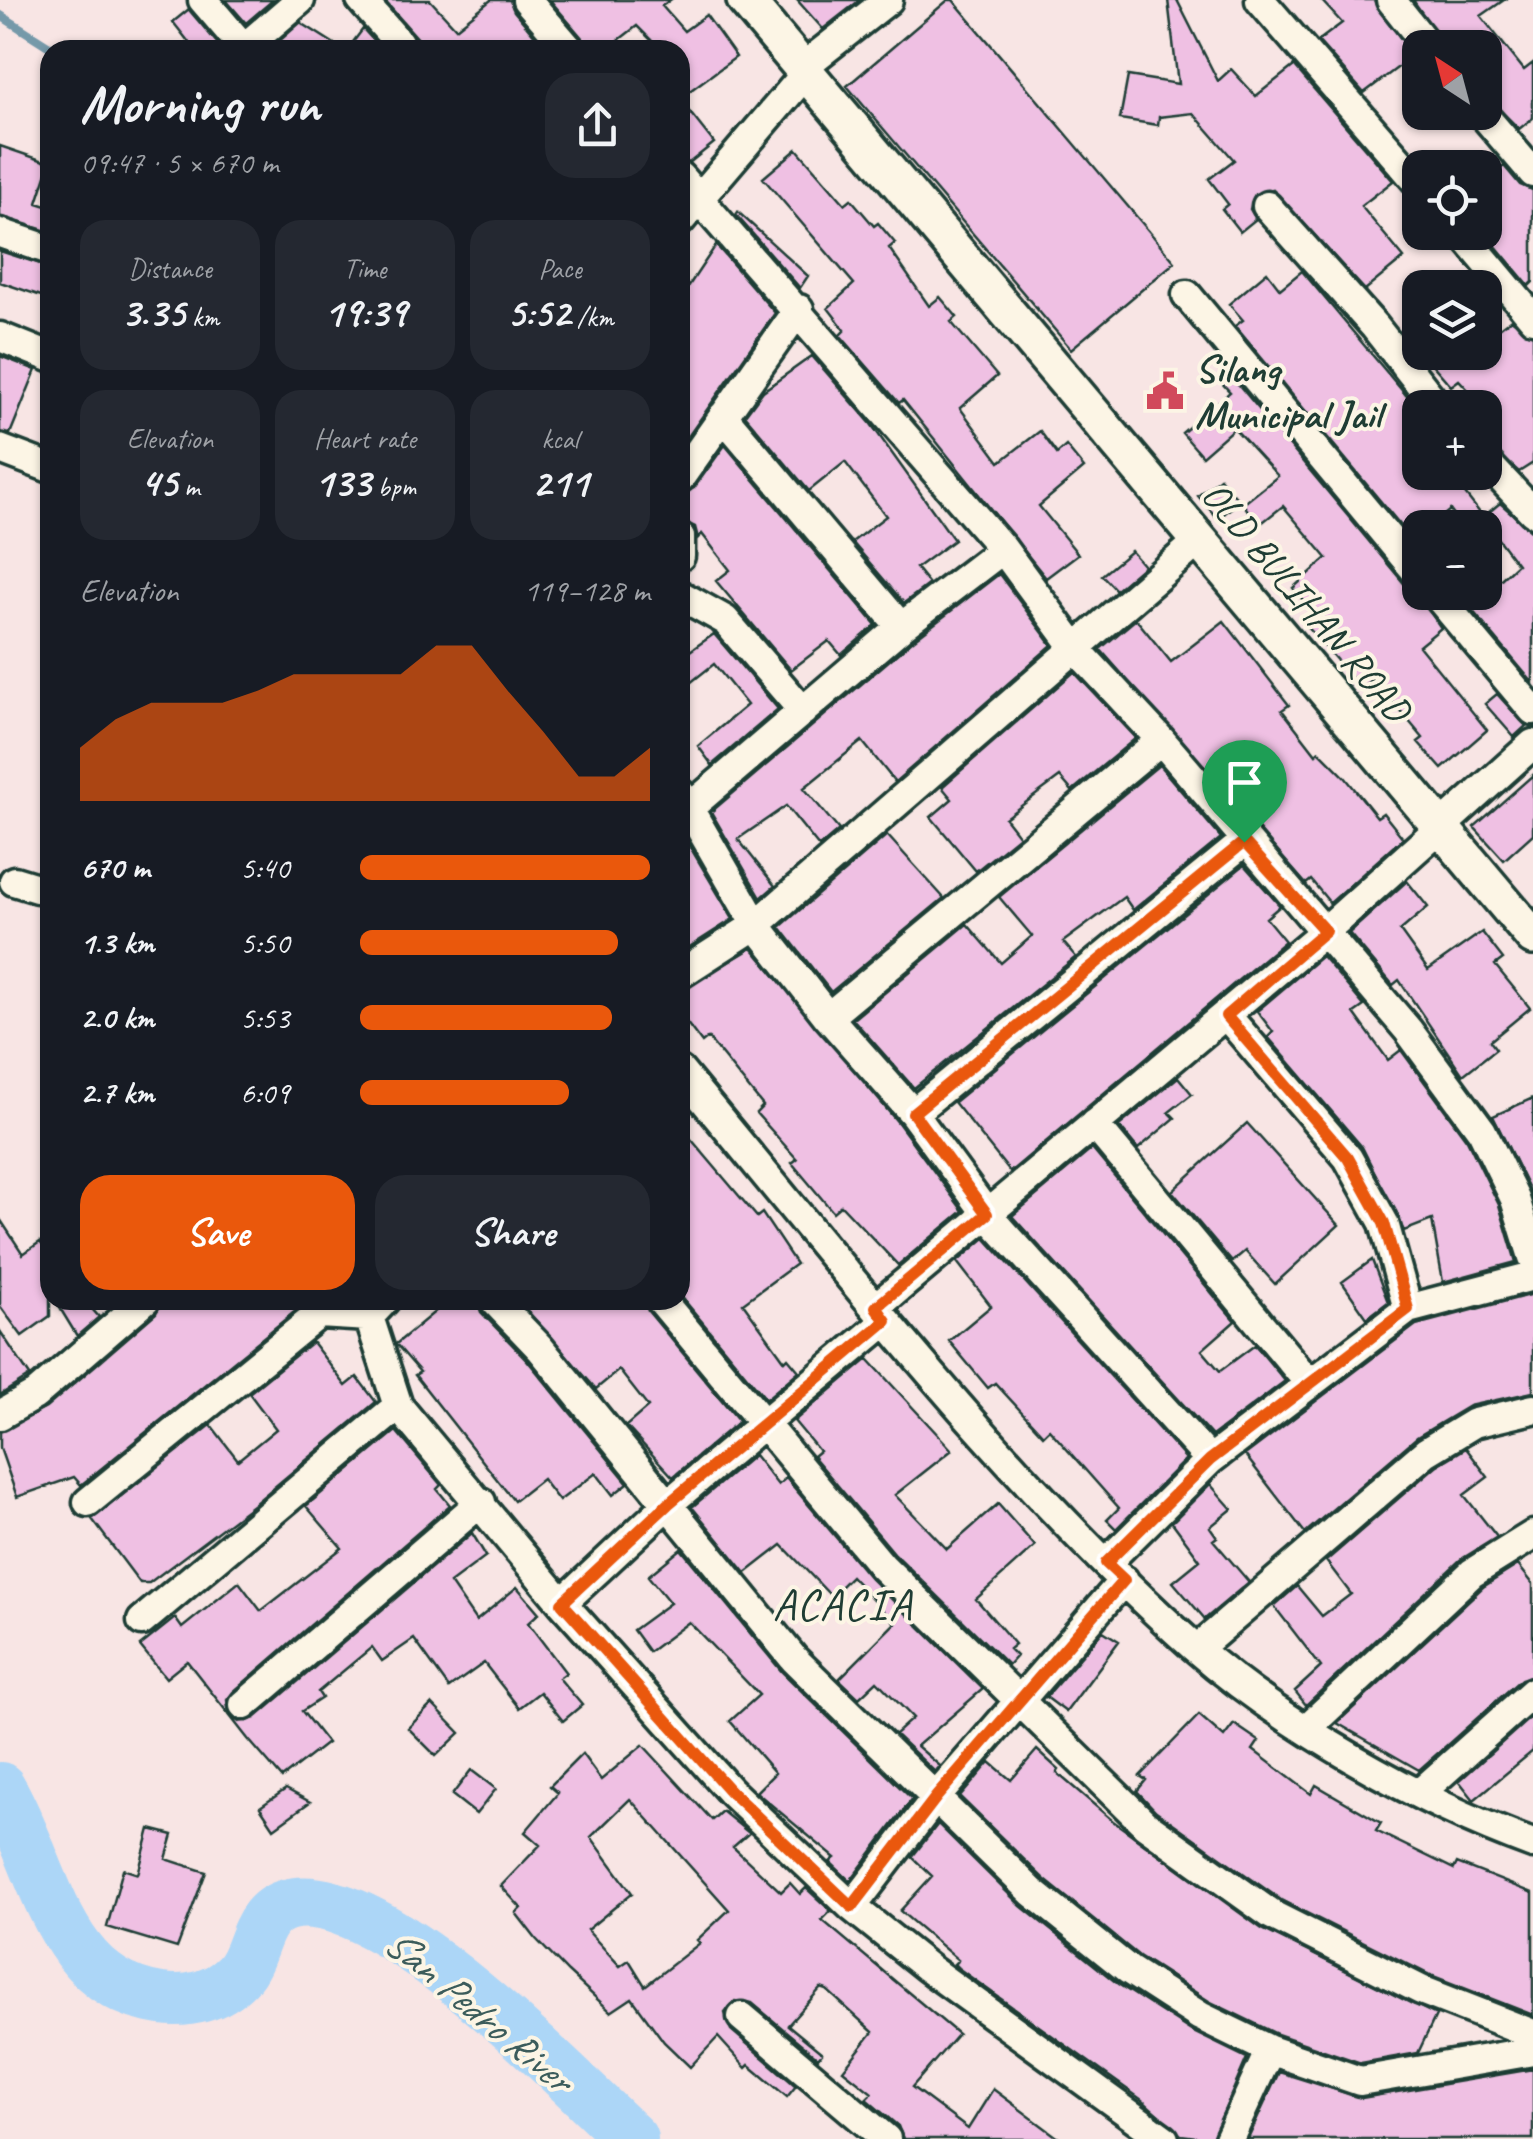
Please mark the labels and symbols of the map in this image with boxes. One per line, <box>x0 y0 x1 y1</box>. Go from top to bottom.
north arrow <box>1402 30 1502 130</box>
place label: Silang Municipal Jail <box>1195 344 1388 440</box>
public building icon: Silang Municipal Jail <box>1144 370 1186 412</box>
street label: OLD BULIHAN ROAD <box>1191 471 1424 735</box>
pin <box>1202 740 1287 843</box>
district label: ACACIA <box>772 1576 914 1633</box>
water label: San Pedro River <box>373 1916 587 2108</box>

